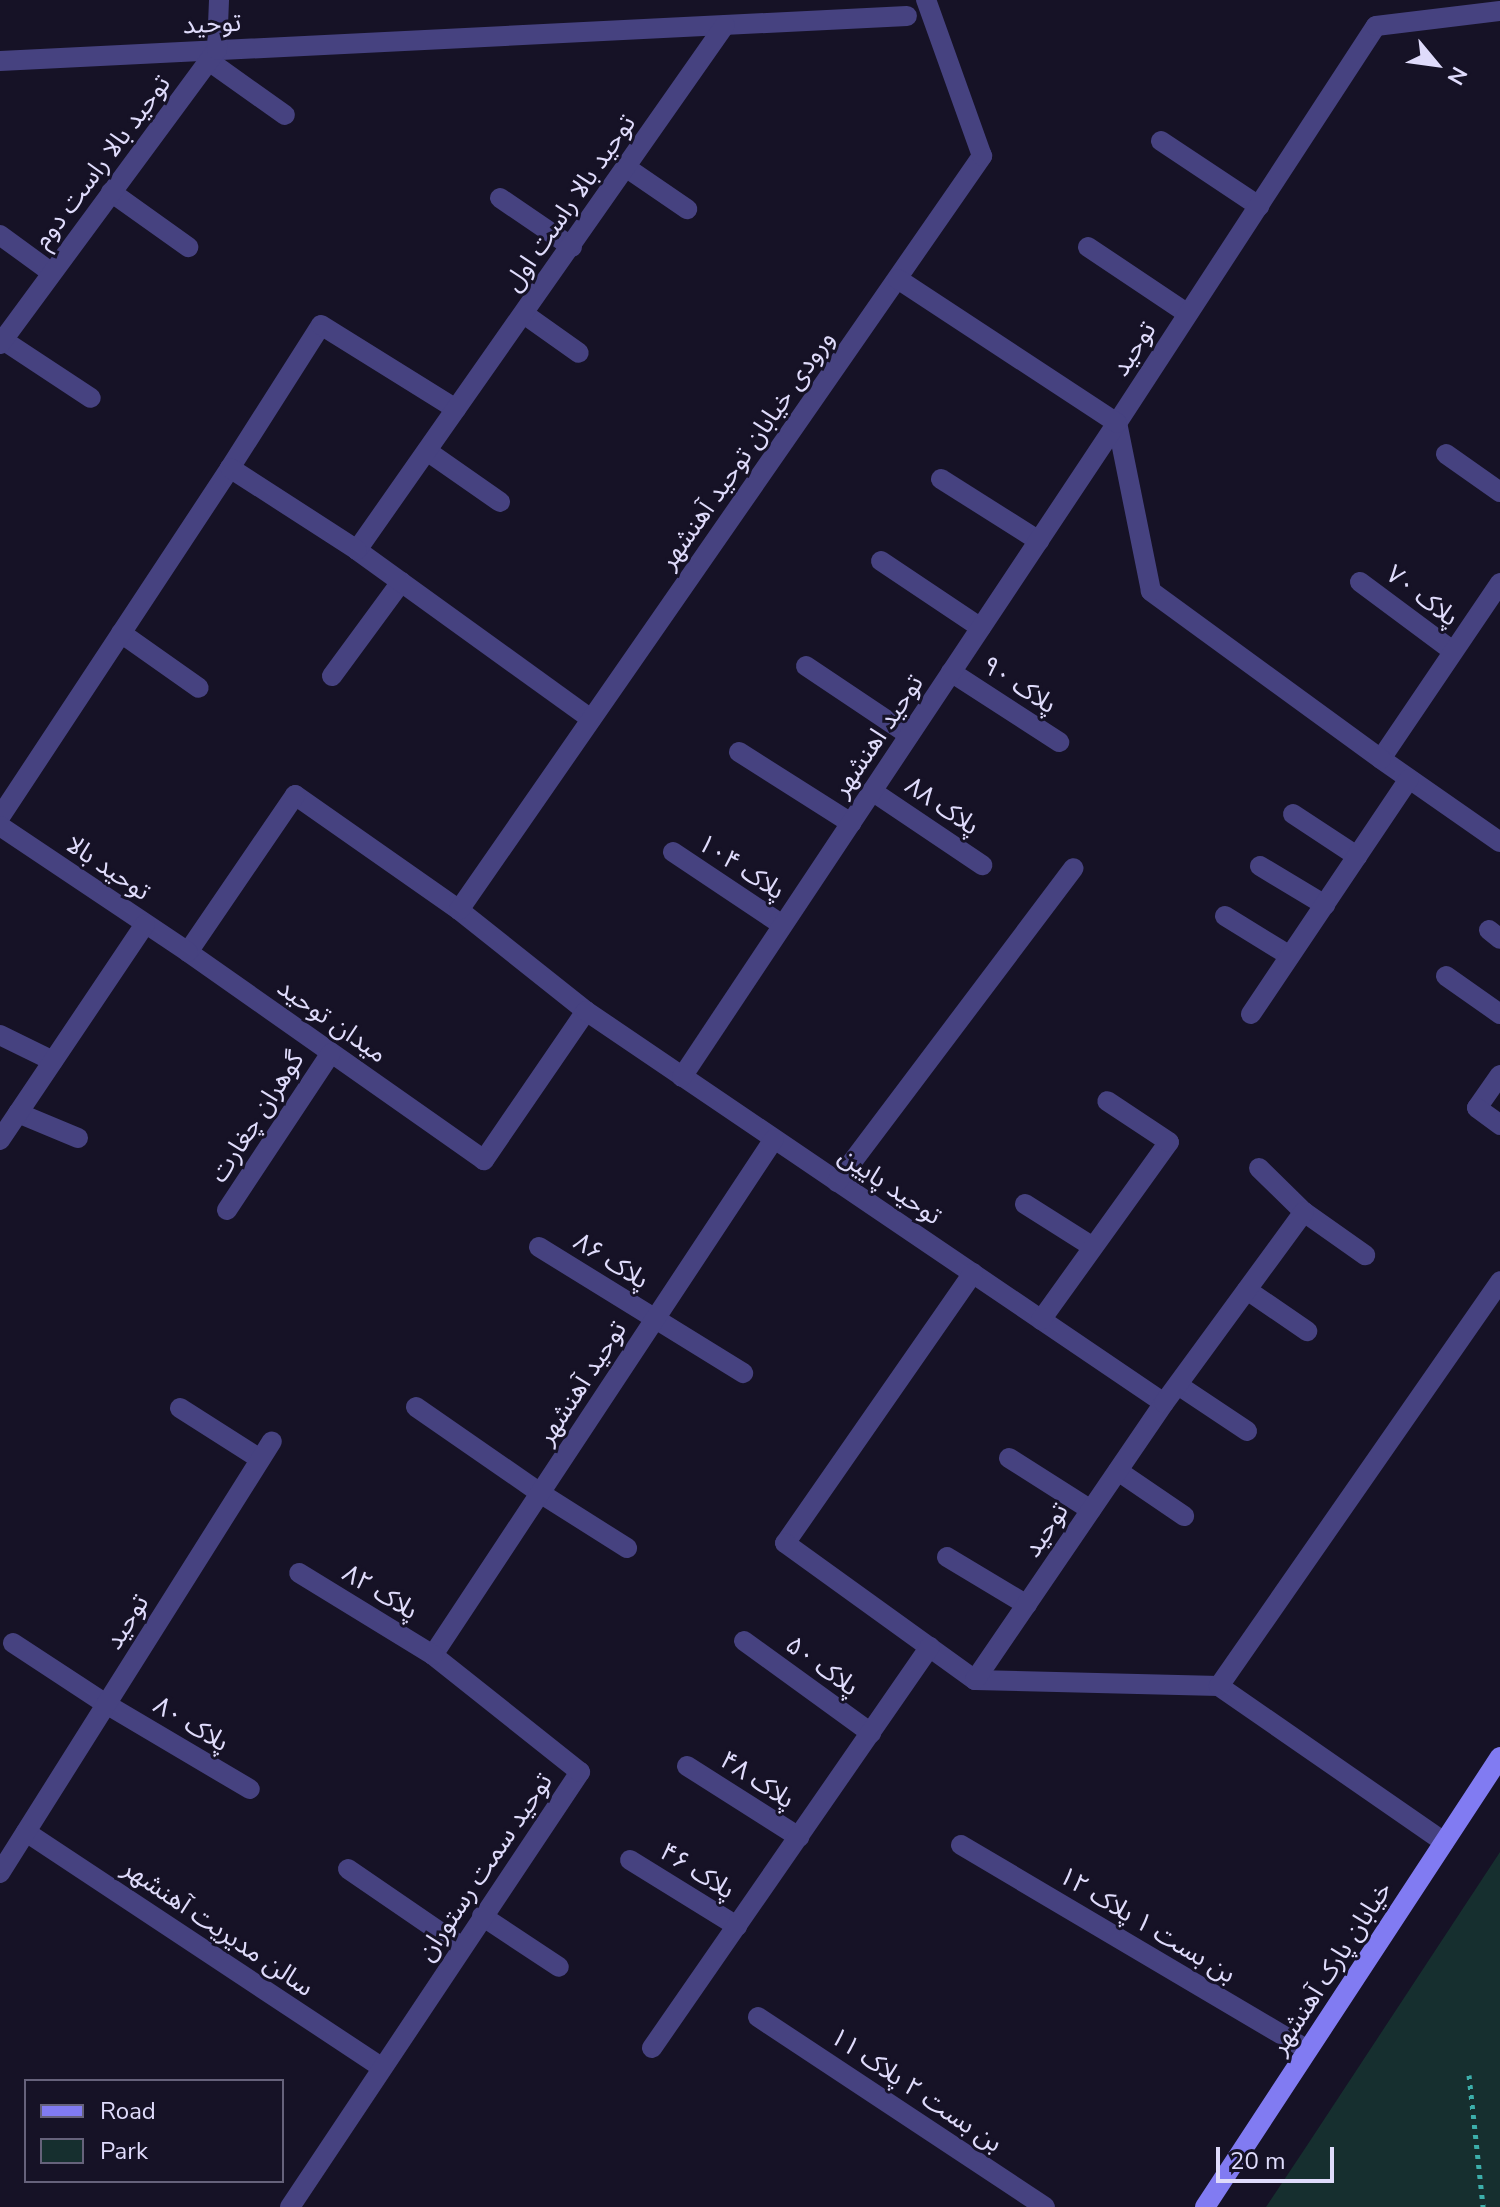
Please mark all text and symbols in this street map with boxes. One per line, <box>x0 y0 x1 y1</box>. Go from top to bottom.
street label: توحید <box>182 7 242 41</box>
north arrow <box>1396 24 1476 104</box>
text: N <box>1440 61 1474 90</box>
street label: توحید بالا راست دوم <box>27 69 177 255</box>
street label: توحید بالا راست اول <box>497 109 643 297</box>
street label: توحید <box>1105 316 1163 382</box>
street label: ورودی خیابان توحید آهنشهر <box>653 325 841 575</box>
street label: پلاک ۷۰ <box>1380 559 1464 633</box>
street label: پلاک ۹۰ <box>976 649 1062 721</box>
street label: توحید اهنشهر <box>826 669 930 803</box>
street label: پلاک ۸۸ <box>899 770 985 842</box>
street label: پلاک ۱۰۴ <box>692 827 790 907</box>
street label: توحید بالا <box>60 828 156 908</box>
street label: میدان توحید <box>271 972 393 1070</box>
street label: گوهران چغارت <box>203 1046 311 1188</box>
street label: توحید پایین <box>833 1140 947 1232</box>
street label: پلاک ۸۶ <box>568 1226 654 1296</box>
street label: توحید آهنشهر <box>530 1315 634 1451</box>
street label: توحید <box>1017 1497 1075 1563</box>
street label: پلاک ۸۲ <box>337 1557 423 1627</box>
street label: توحید <box>98 1589 156 1655</box>
street label: پلاک ۵۰ <box>779 1629 865 1703</box>
street label: پلاک ۸۰ <box>148 1689 234 1759</box>
street label: پلاک ۴۸ <box>714 1744 800 1816</box>
street label: توحید سمت رستوران <box>411 1767 559 1967</box>
street label: پلاک ۴۶ <box>654 1836 740 1906</box>
street label: سالن مدیریت آهنشهر <box>117 1853 319 2003</box>
street label: بن بست ۱ پلاک ۱۲ <box>1053 1860 1241 1990</box>
street label: خیابان پارک آهنشهر <box>1263 1875 1399 2061</box>
street label: بن بست ۲ پلاک ۱۱ <box>824 2021 1008 2159</box>
legend <box>24 2079 284 2183</box>
text: Road <box>100 2095 156 2127</box>
scale bar <box>1220 2131 1338 2181</box>
text: Park <box>100 2135 148 2167</box>
text: 20 m <box>1230 2145 1286 2177</box>

